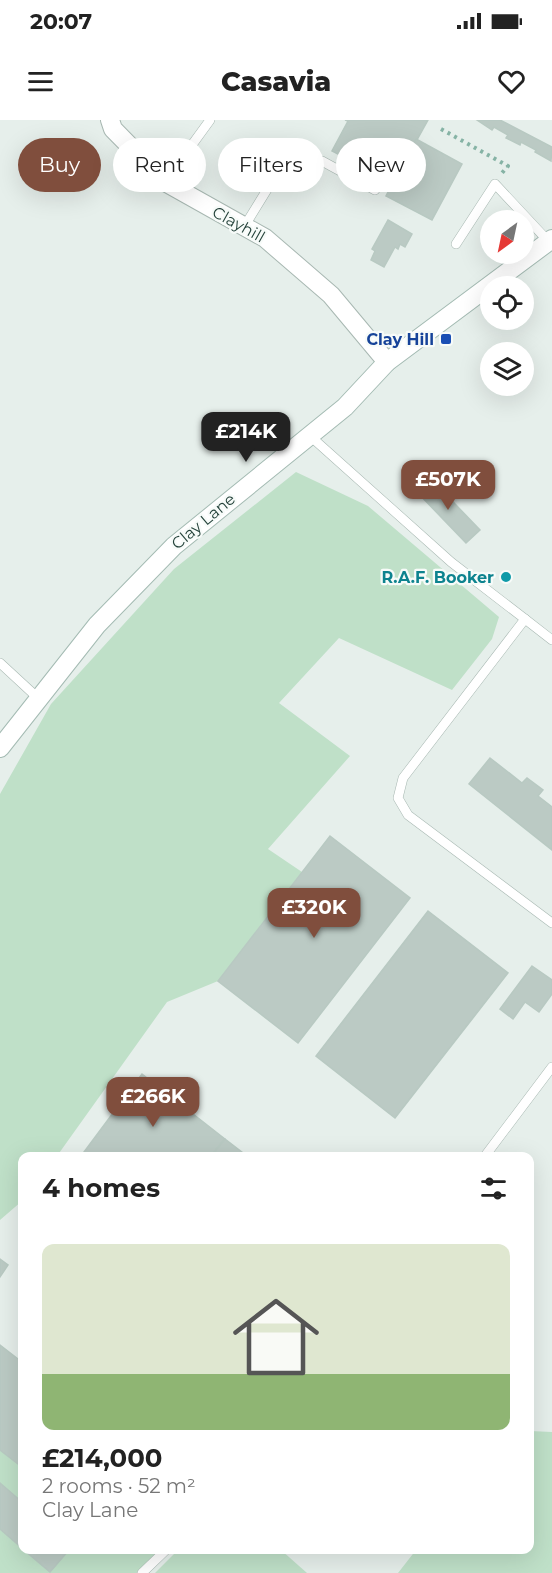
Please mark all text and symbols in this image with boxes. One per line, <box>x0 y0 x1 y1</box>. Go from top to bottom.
text: 20:07 <box>30 8 92 35</box>
icon: menu <box>24 65 57 98</box>
text: Casavia <box>221 65 331 98</box>
icon: heart <box>495 65 528 98</box>
chip: Buy <box>18 138 101 192</box>
chip: Rent <box>113 138 206 192</box>
chip: Filters <box>218 138 324 192</box>
chip: New <box>336 138 426 192</box>
street label: Clayhill <box>209 202 268 247</box>
north arrow <box>480 210 534 264</box>
map controls <box>480 210 534 396</box>
button: locate <box>480 276 534 330</box>
place label: Clay Hill <box>366 330 434 349</box>
marker: Clay Hill <box>439 332 453 346</box>
button: layers <box>480 342 534 396</box>
pin: £214K <box>204 412 288 463</box>
text: £214K <box>215 419 277 443</box>
pin: £507K <box>406 460 490 511</box>
text: £507K <box>415 467 481 491</box>
street label: Clay Lane <box>168 489 239 553</box>
place label: R.A.F. Booker <box>381 568 494 587</box>
marker: R.A.F. Booker <box>499 570 513 584</box>
pin: £320K <box>272 888 356 939</box>
text: £320K <box>281 895 347 919</box>
pin: £266K <box>111 1077 195 1128</box>
text: £266K <box>120 1084 186 1108</box>
text: 4 homes <box>42 1172 160 1204</box>
icon: filters <box>477 1172 510 1205</box>
icon: home <box>222 1283 330 1391</box>
text: £214,000 <box>42 1442 163 1474</box>
text: 2 rooms · 52 m² <box>42 1474 196 1498</box>
text: Clay Lane <box>42 1498 138 1522</box>

